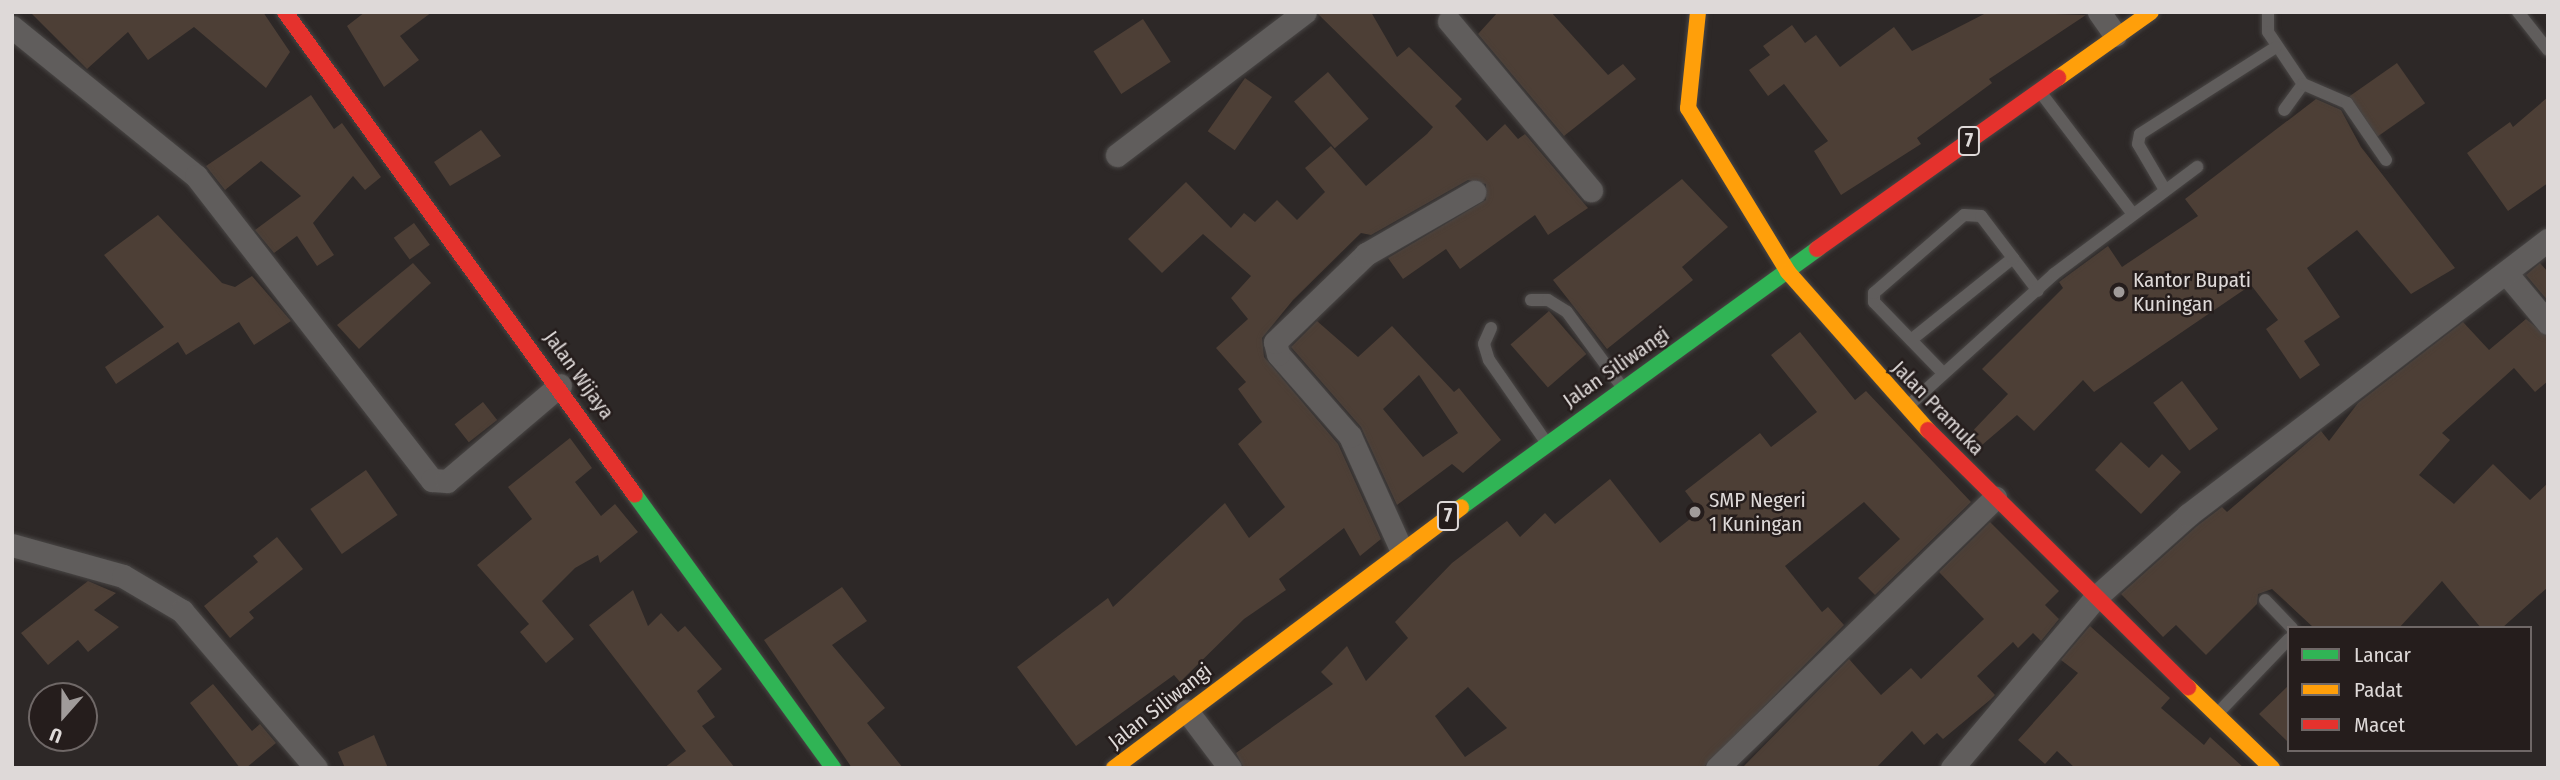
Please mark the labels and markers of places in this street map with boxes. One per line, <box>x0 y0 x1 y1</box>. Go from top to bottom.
place label: Kantor Bupati Kuningan <box>2133 267 2251 317</box>
marker: Kantor Bupati Kuningan <box>2111 284 2127 300</box>
place label: SMP Negeri 1 Kuningan <box>1709 487 1806 537</box>
marker: SMP Negeri 1 Kuningan <box>1687 504 1703 520</box>

